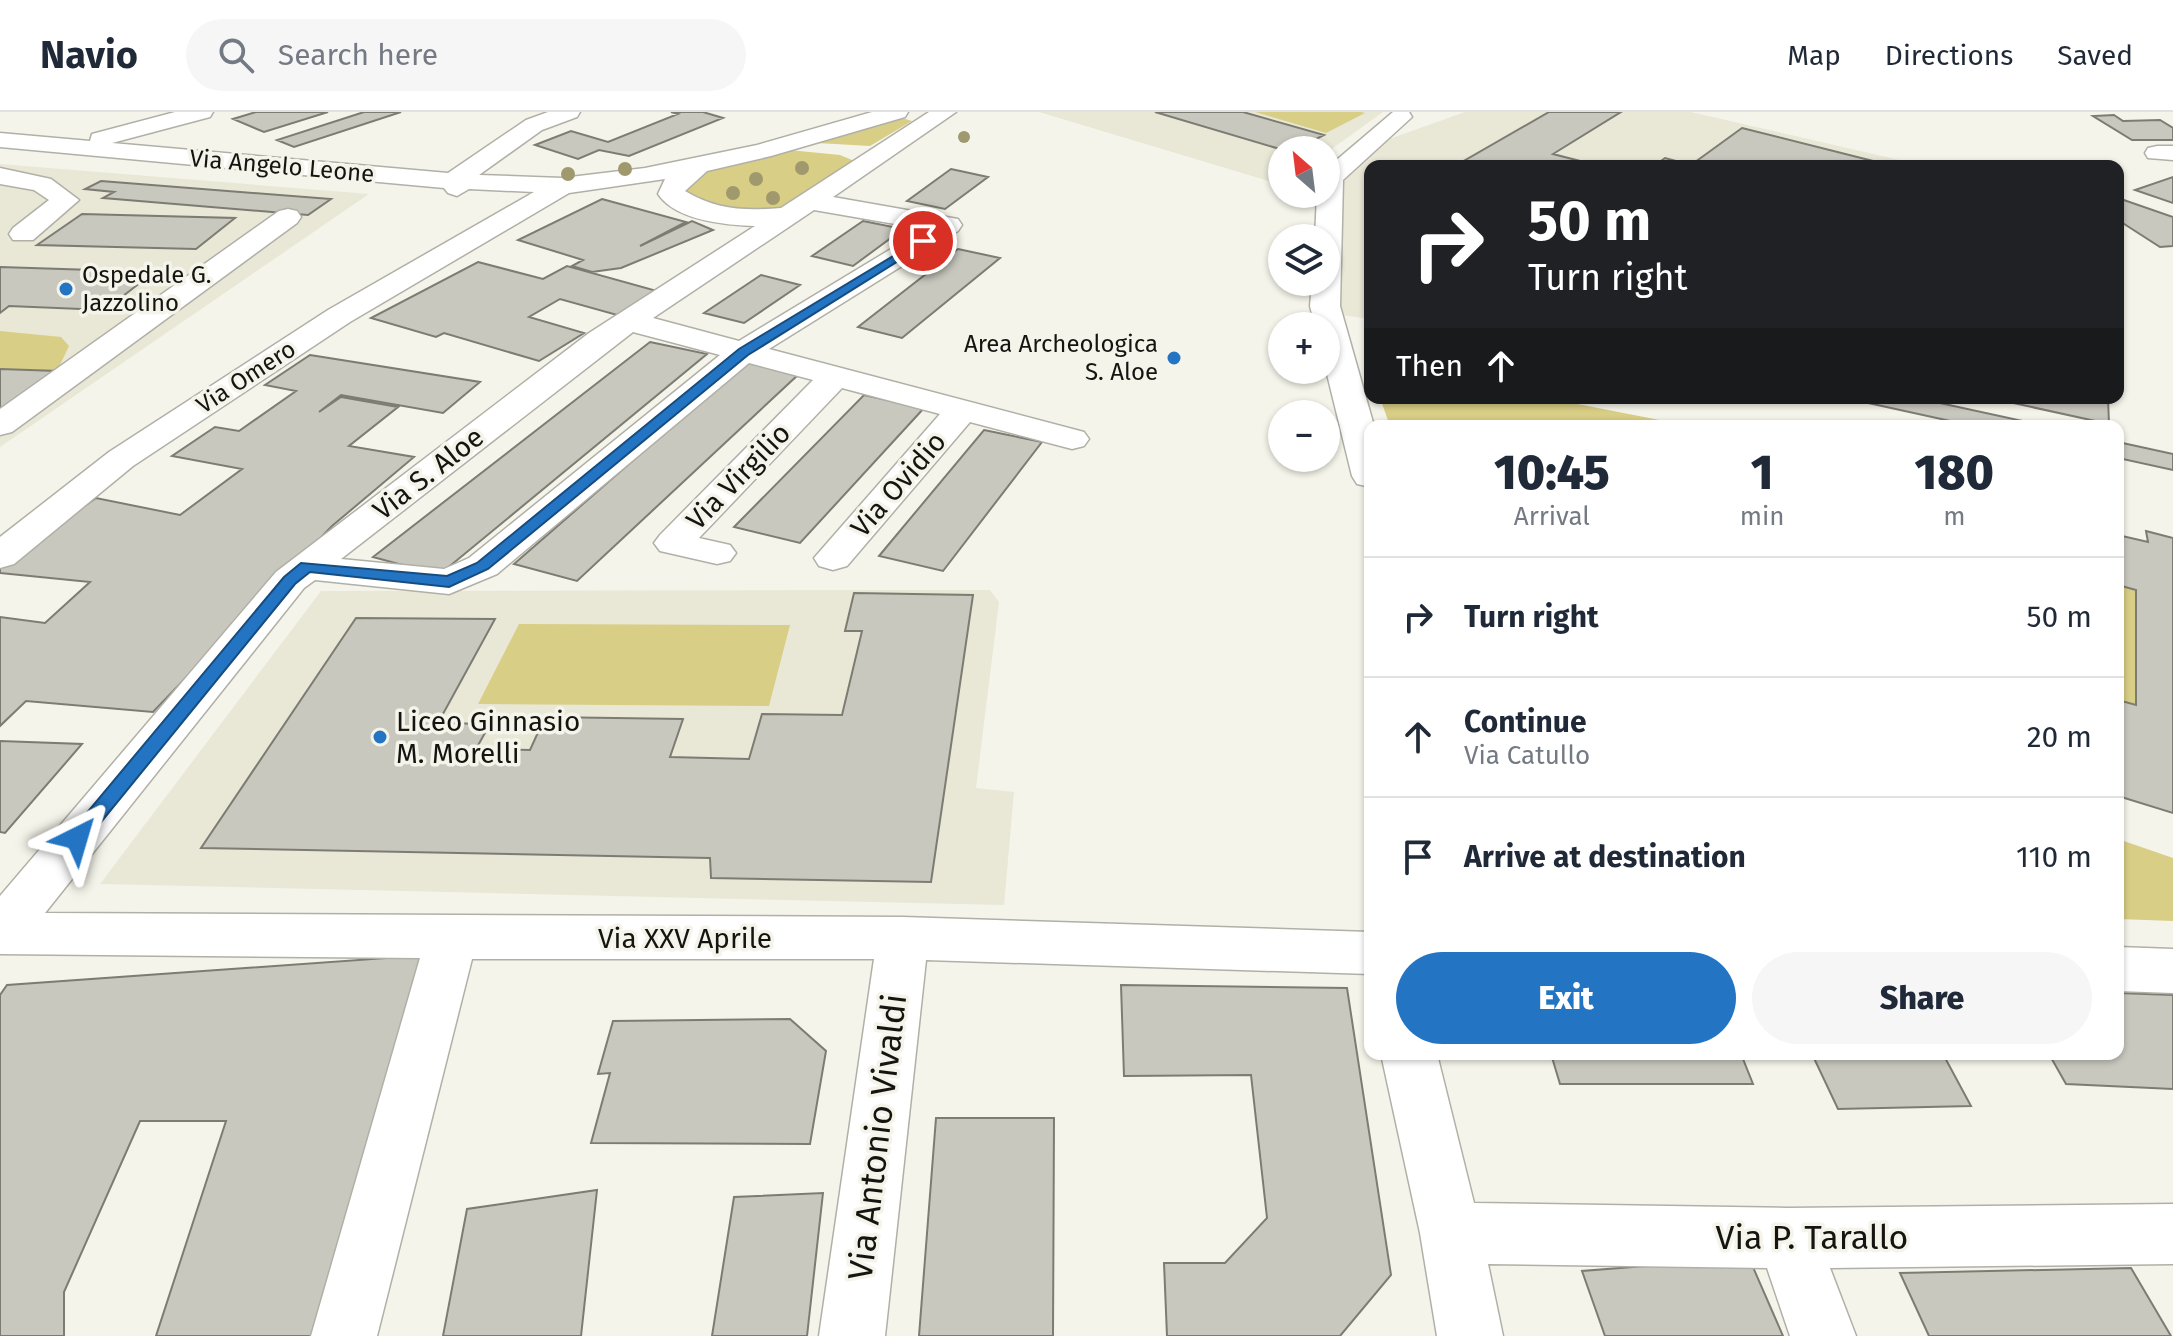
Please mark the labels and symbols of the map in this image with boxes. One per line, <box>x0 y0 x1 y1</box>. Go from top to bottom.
north arrow <box>1268 136 1340 208</box>
street label: Via Angelo Leone <box>188 144 376 188</box>
pin <box>889 207 957 275</box>
place label: Ospedale G. Jazzolino <box>82 261 212 317</box>
marker: Ospedale G. Jazzolino <box>57 280 75 298</box>
place label: Area Archeologica S. Aloe <box>964 330 1158 386</box>
street label: Via Omero <box>191 335 301 419</box>
marker: Area Archeologica S. Aloe <box>1165 349 1183 367</box>
street label: Via Virgilio <box>680 416 797 536</box>
street label: Via S. Aloe <box>366 420 490 527</box>
street label: Via Ovidio <box>844 425 953 544</box>
place label: Liceo Ginnasio M. Morelli <box>396 705 580 770</box>
marker: Liceo Ginnasio M. Morelli <box>371 728 389 746</box>
position arrow <box>35 796 119 880</box>
street label: Via XXV Aprile <box>598 922 772 955</box>
street label: Via Antonio Vivaldi <box>840 992 915 1282</box>
street label: Via P. Tarallo <box>1716 1217 1908 1258</box>

